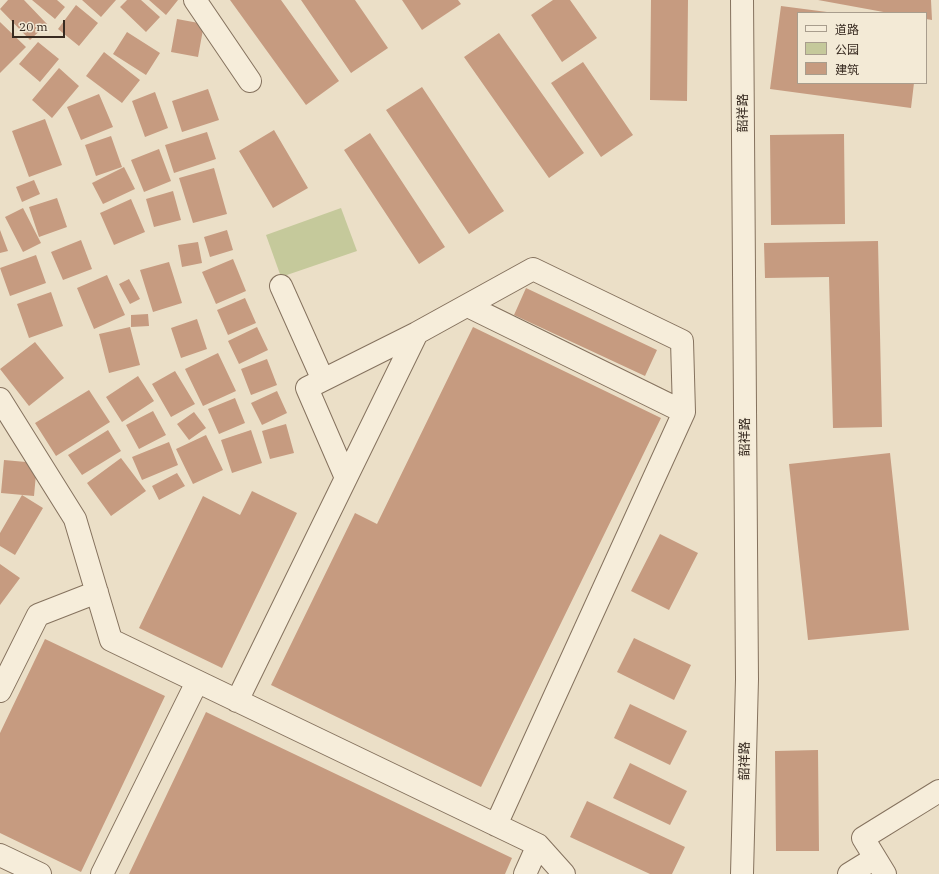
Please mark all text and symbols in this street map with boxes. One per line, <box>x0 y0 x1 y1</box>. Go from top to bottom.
scale bar <box>14 12 67 38</box>
legend <box>797 12 927 84</box>
text: 20 m <box>19 19 48 34</box>
text: 道路 <box>835 22 859 37</box>
text: 公园 <box>835 42 859 57</box>
text: 建筑 <box>835 62 859 77</box>
street label: 韶祥路 <box>735 94 751 132</box>
street label: 韶祥路 <box>737 418 753 456</box>
street label: 韶祥路 <box>737 741 753 781</box>

